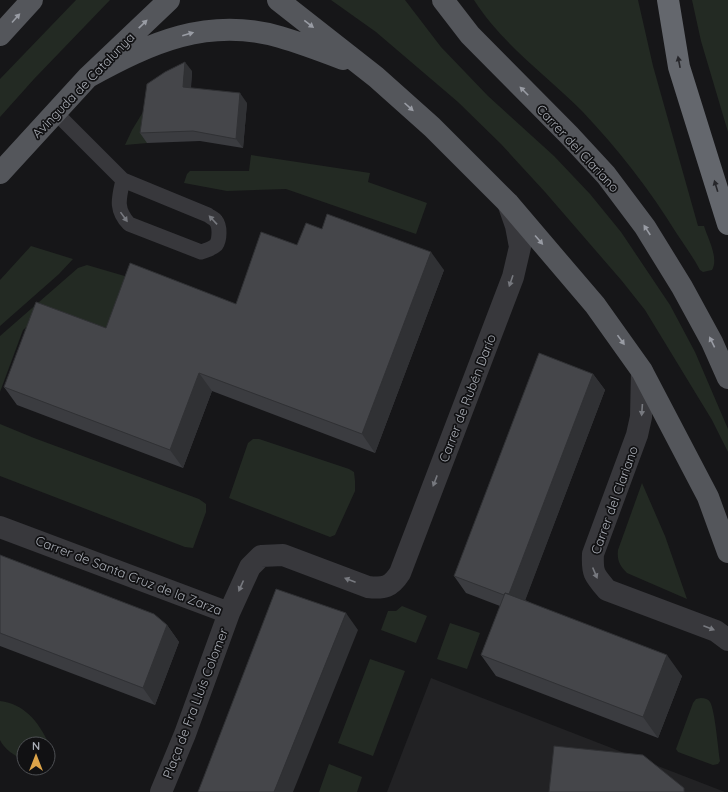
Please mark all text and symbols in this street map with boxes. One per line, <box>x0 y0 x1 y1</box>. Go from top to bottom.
one-way arrow <box>11 12 20 23</box>
one-way arrow <box>139 20 148 29</box>
one-way arrow <box>304 20 315 28</box>
street label: Avinguda de Catalunya <box>28 29 138 141</box>
one-way arrow <box>182 31 194 37</box>
one-way arrow <box>675 56 681 68</box>
one-way arrow <box>519 86 529 96</box>
street label: Carrer del Clariano <box>533 101 623 195</box>
one-way arrow <box>404 102 415 111</box>
one-way arrow <box>713 180 719 192</box>
one-way arrow <box>120 212 128 222</box>
one-way arrow <box>209 215 218 225</box>
one-way arrow <box>643 225 651 235</box>
one-way arrow <box>535 234 544 245</box>
one-way arrow <box>508 276 514 288</box>
street label: Carrer de Rubén Darío <box>435 332 499 464</box>
one-way arrow <box>617 335 625 346</box>
one-way arrow <box>709 337 715 348</box>
one-way arrow <box>638 404 645 416</box>
street label: Carrer del Clariano <box>587 443 641 556</box>
one-way arrow <box>432 476 438 488</box>
street label: Carrer de Santa Cruz de la Zarza <box>33 532 225 618</box>
one-way arrow <box>592 567 598 579</box>
one-way arrow <box>343 577 355 583</box>
one-way arrow <box>238 580 244 592</box>
street label: Plaça de Fra Lluís Colomer <box>159 625 231 781</box>
one-way arrow <box>703 626 715 632</box>
north arrow <box>16 736 56 776</box>
text: N <box>32 739 40 753</box>

